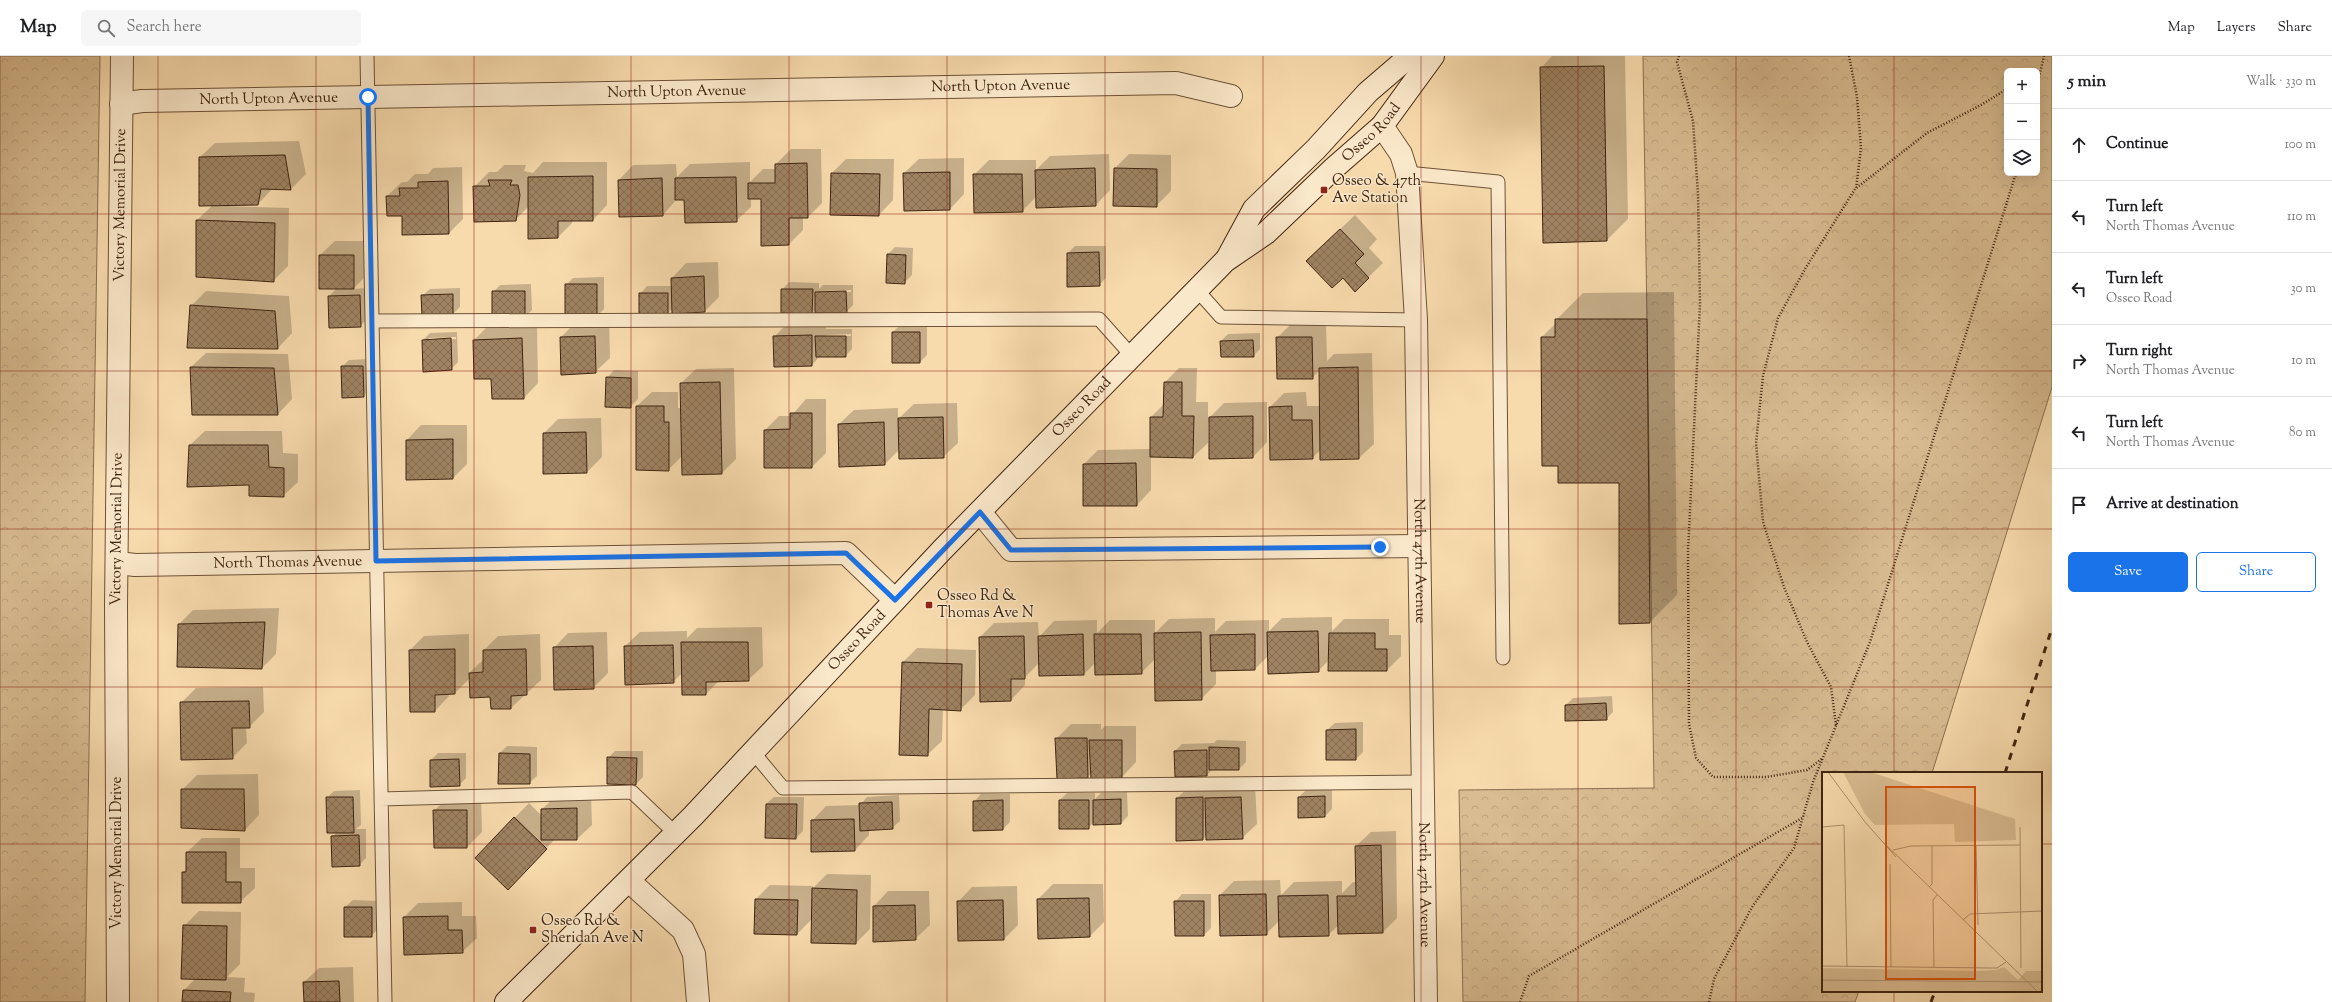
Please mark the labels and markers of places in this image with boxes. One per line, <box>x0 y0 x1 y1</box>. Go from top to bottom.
place label: Osseo & 47th Ave Station <box>1332 171 1422 209</box>
marker: Osseo & 47th Ave Station <box>1319 185 1329 195</box>
place label: Osseo Rd & Thomas Ave N <box>937 586 1034 624</box>
marker: Osseo Rd & Thomas Ave N <box>924 600 934 610</box>
place label: Osseo Rd & Sheridan Ave N <box>541 911 644 949</box>
marker: Osseo Rd & Sheridan Ave N <box>528 925 538 935</box>

